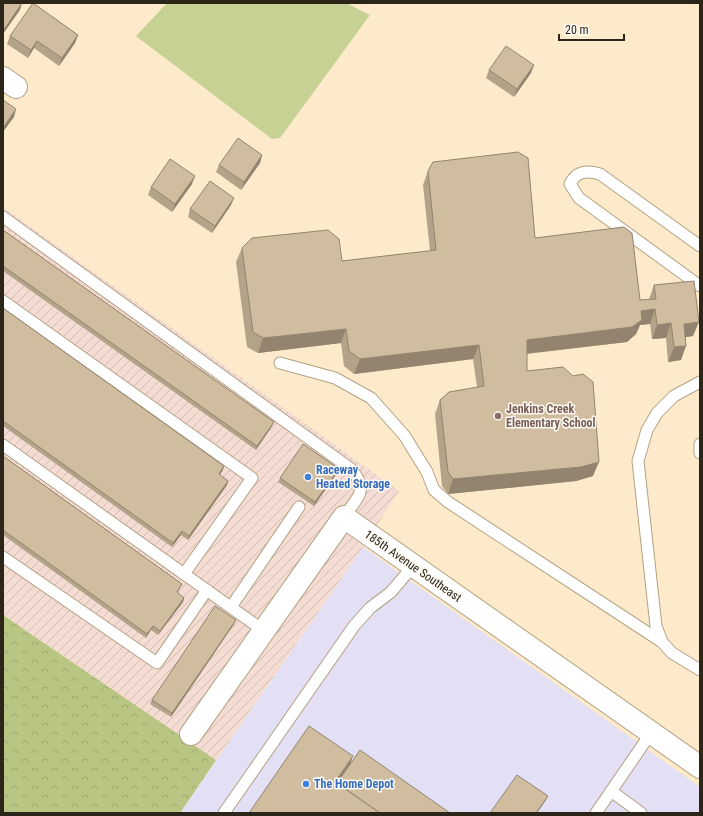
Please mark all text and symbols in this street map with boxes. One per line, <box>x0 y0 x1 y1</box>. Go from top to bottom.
scale bar <box>559 16 624 42</box>
text: 20 m <box>565 23 589 37</box>
place label: Jenkins Creek Elementary School <box>506 402 596 430</box>
marker: Jenkins Creek Elementary School <box>493 411 503 421</box>
place label: Raceway Heated Storage <box>316 463 390 491</box>
marker: Raceway Heated Storage <box>303 472 313 482</box>
street label: 185th Avenue Southeast <box>362 527 464 605</box>
place label: The Home Depot <box>314 777 394 791</box>
marker: The Home Depot <box>301 779 311 789</box>

